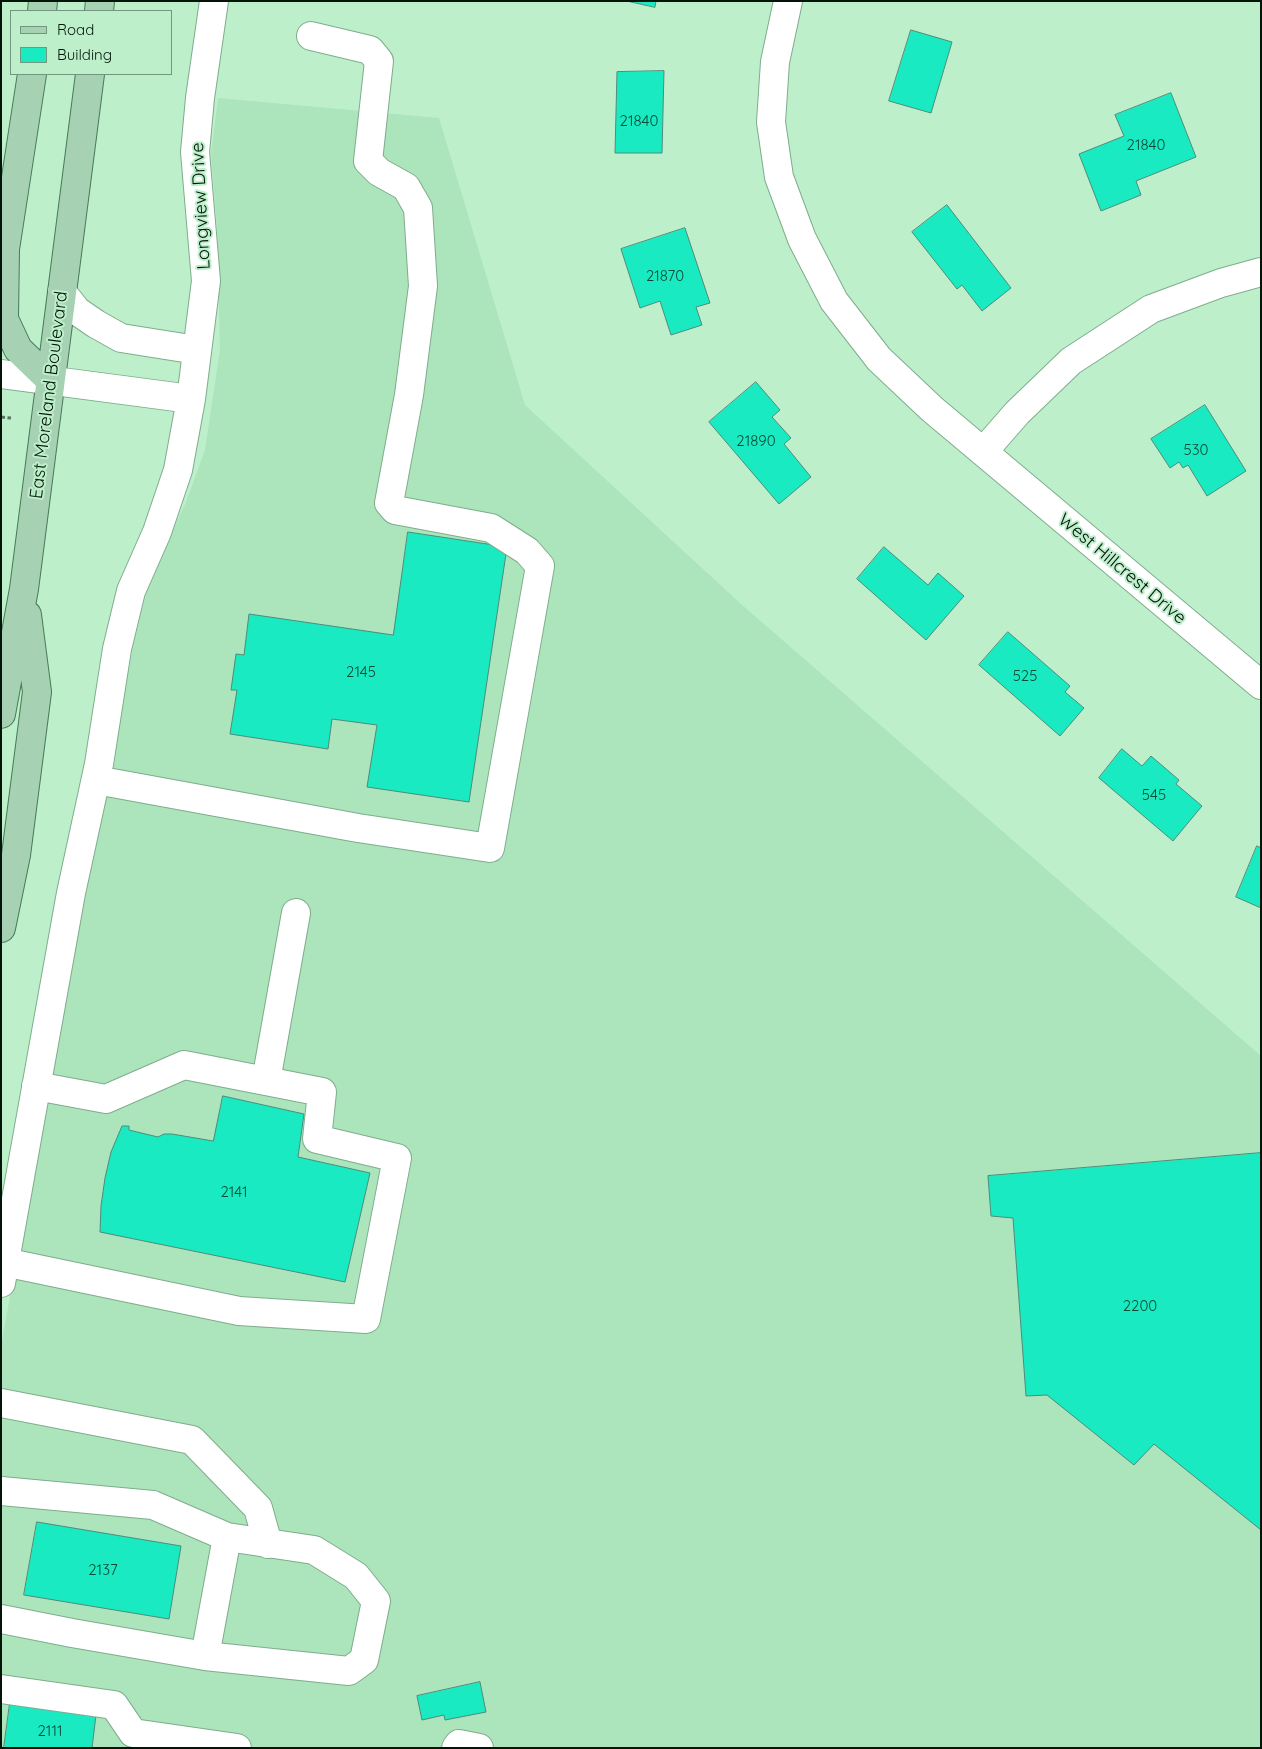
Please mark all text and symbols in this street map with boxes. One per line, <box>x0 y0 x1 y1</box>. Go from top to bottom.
legend <box>10 10 172 75</box>
text: Road <box>57 20 94 39</box>
text: Building <box>57 45 112 64</box>
house number: 21840 <box>620 112 658 130</box>
house number: 21840 <box>1127 136 1165 154</box>
street label: Longview Drive <box>187 142 215 270</box>
house number: 21870 <box>646 267 684 285</box>
street label: East Moreland Boulevard <box>26 290 72 500</box>
house number: 21890 <box>736 432 776 450</box>
house number: 530 <box>1184 441 1208 459</box>
street label: West Hillcrest Drive <box>1054 509 1190 629</box>
house number: 2145 <box>346 663 376 681</box>
house number: 525 <box>1013 667 1037 685</box>
house number: 545 <box>1142 786 1166 804</box>
house number: 2141 <box>221 1183 247 1201</box>
house number: 2200 <box>1123 1297 1157 1315</box>
house number: 2137 <box>88 1561 118 1579</box>
house number: 2111 <box>38 1722 62 1740</box>

